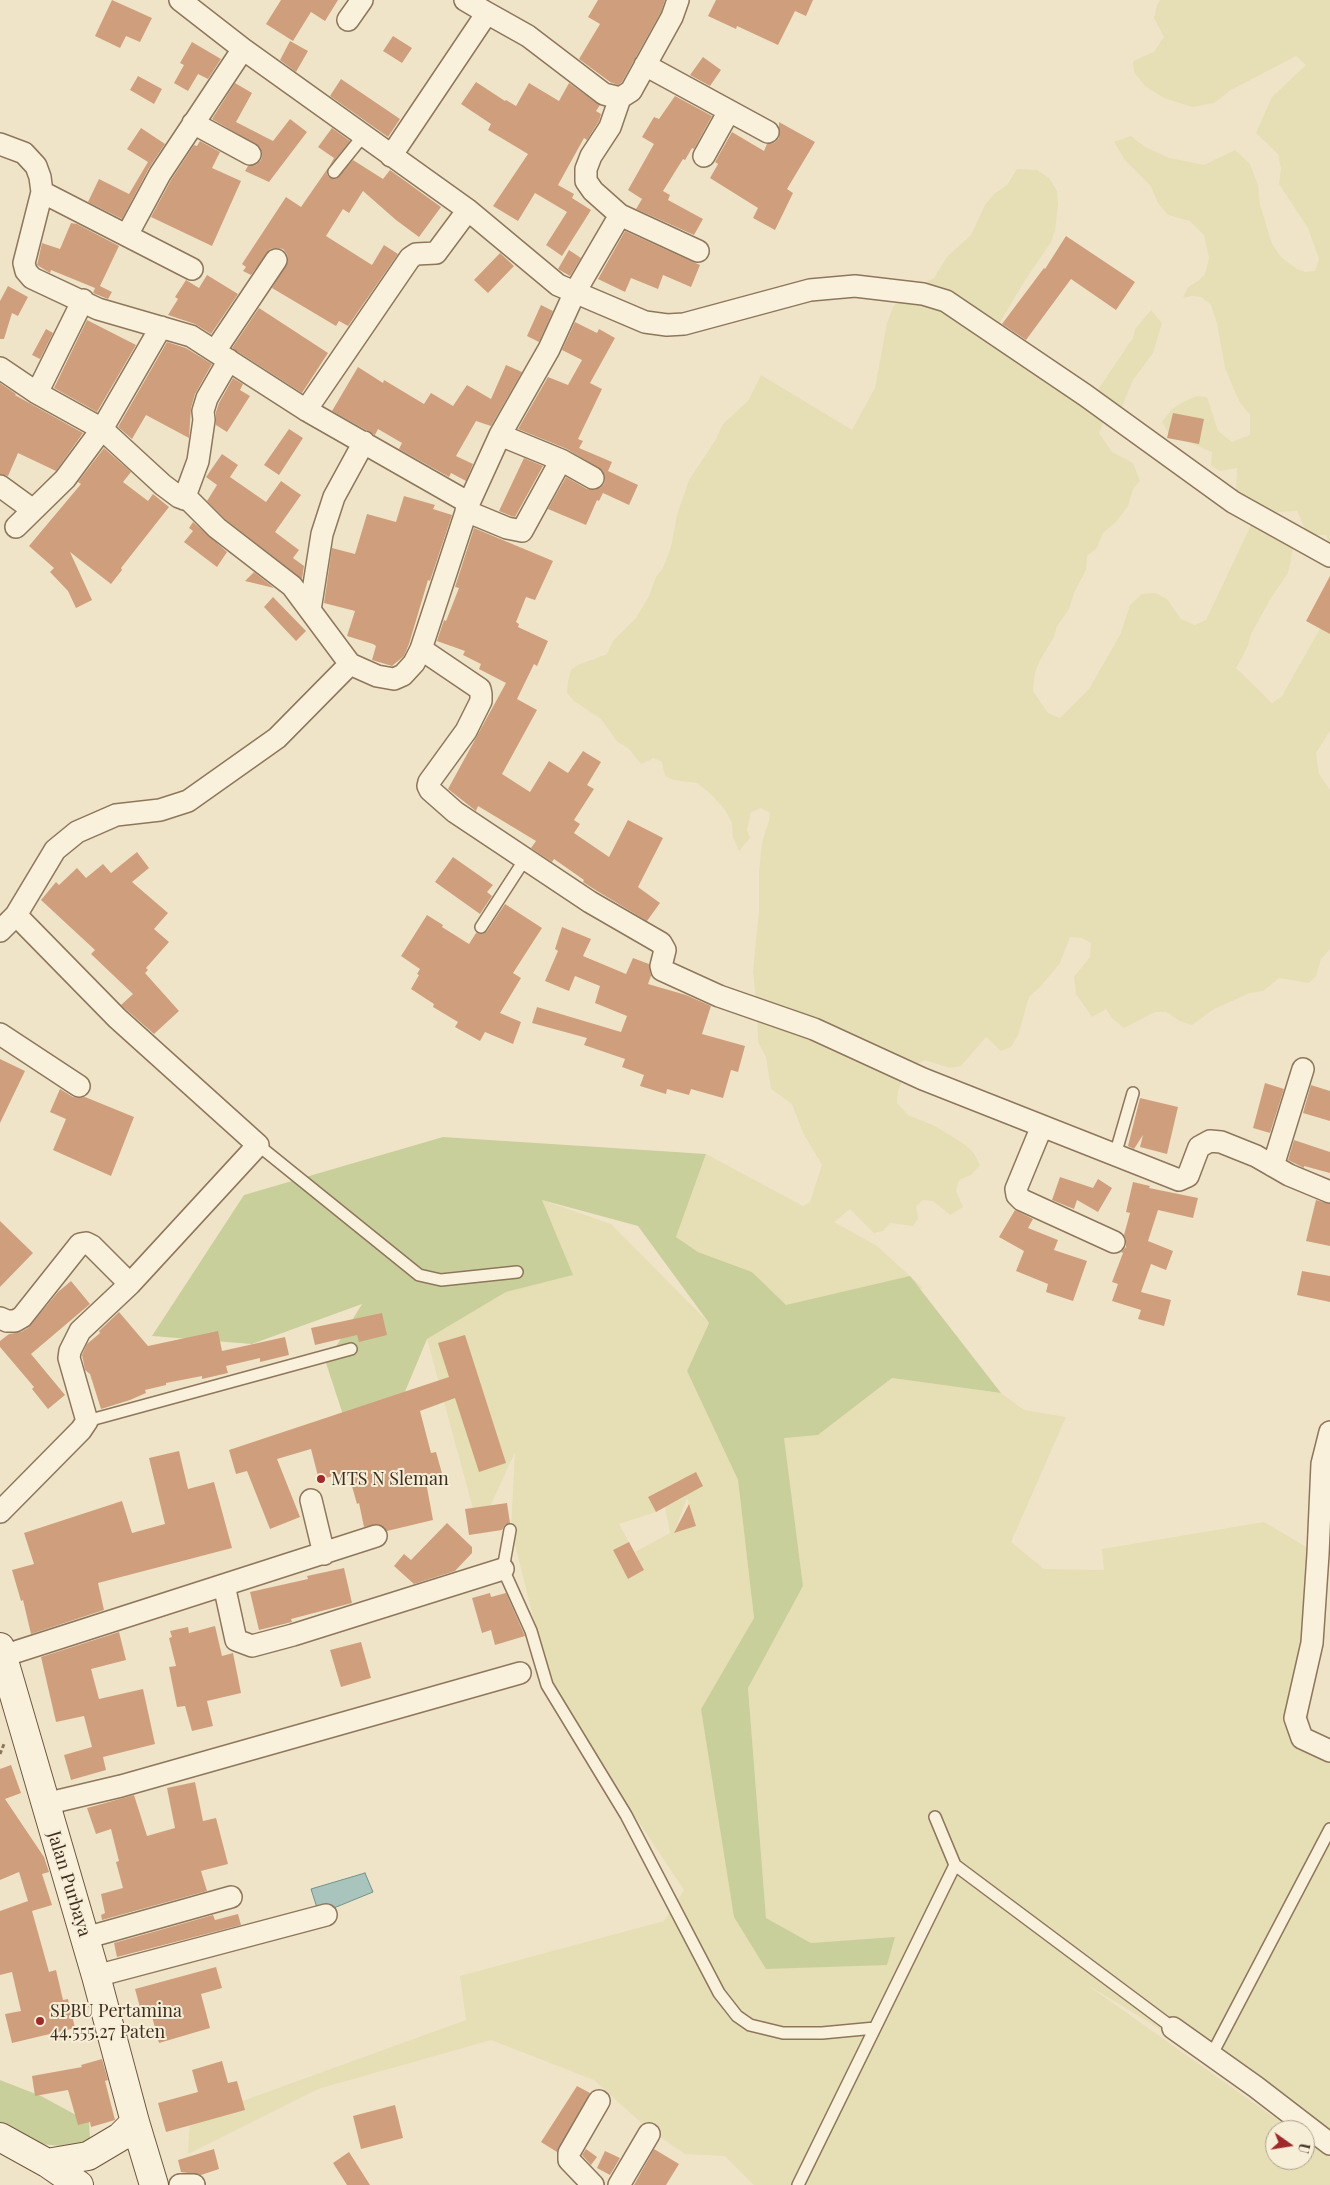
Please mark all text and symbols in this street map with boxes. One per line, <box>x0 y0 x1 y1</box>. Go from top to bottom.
place label: MTS N Sleman <box>331 1468 449 1490</box>
marker: MTS N Sleman <box>315 1473 327 1485</box>
street label: Jalan Purbaya <box>43 1829 95 1939</box>
place label: SPBU Pertamina 44.555.27 Paten <box>50 2000 182 2042</box>
marker: SPBU Pertamina 44.555.27 Paten <box>34 2015 46 2027</box>
north arrow <box>1265 2120 1315 2170</box>
text: U <box>1294 2141 1314 2155</box>

